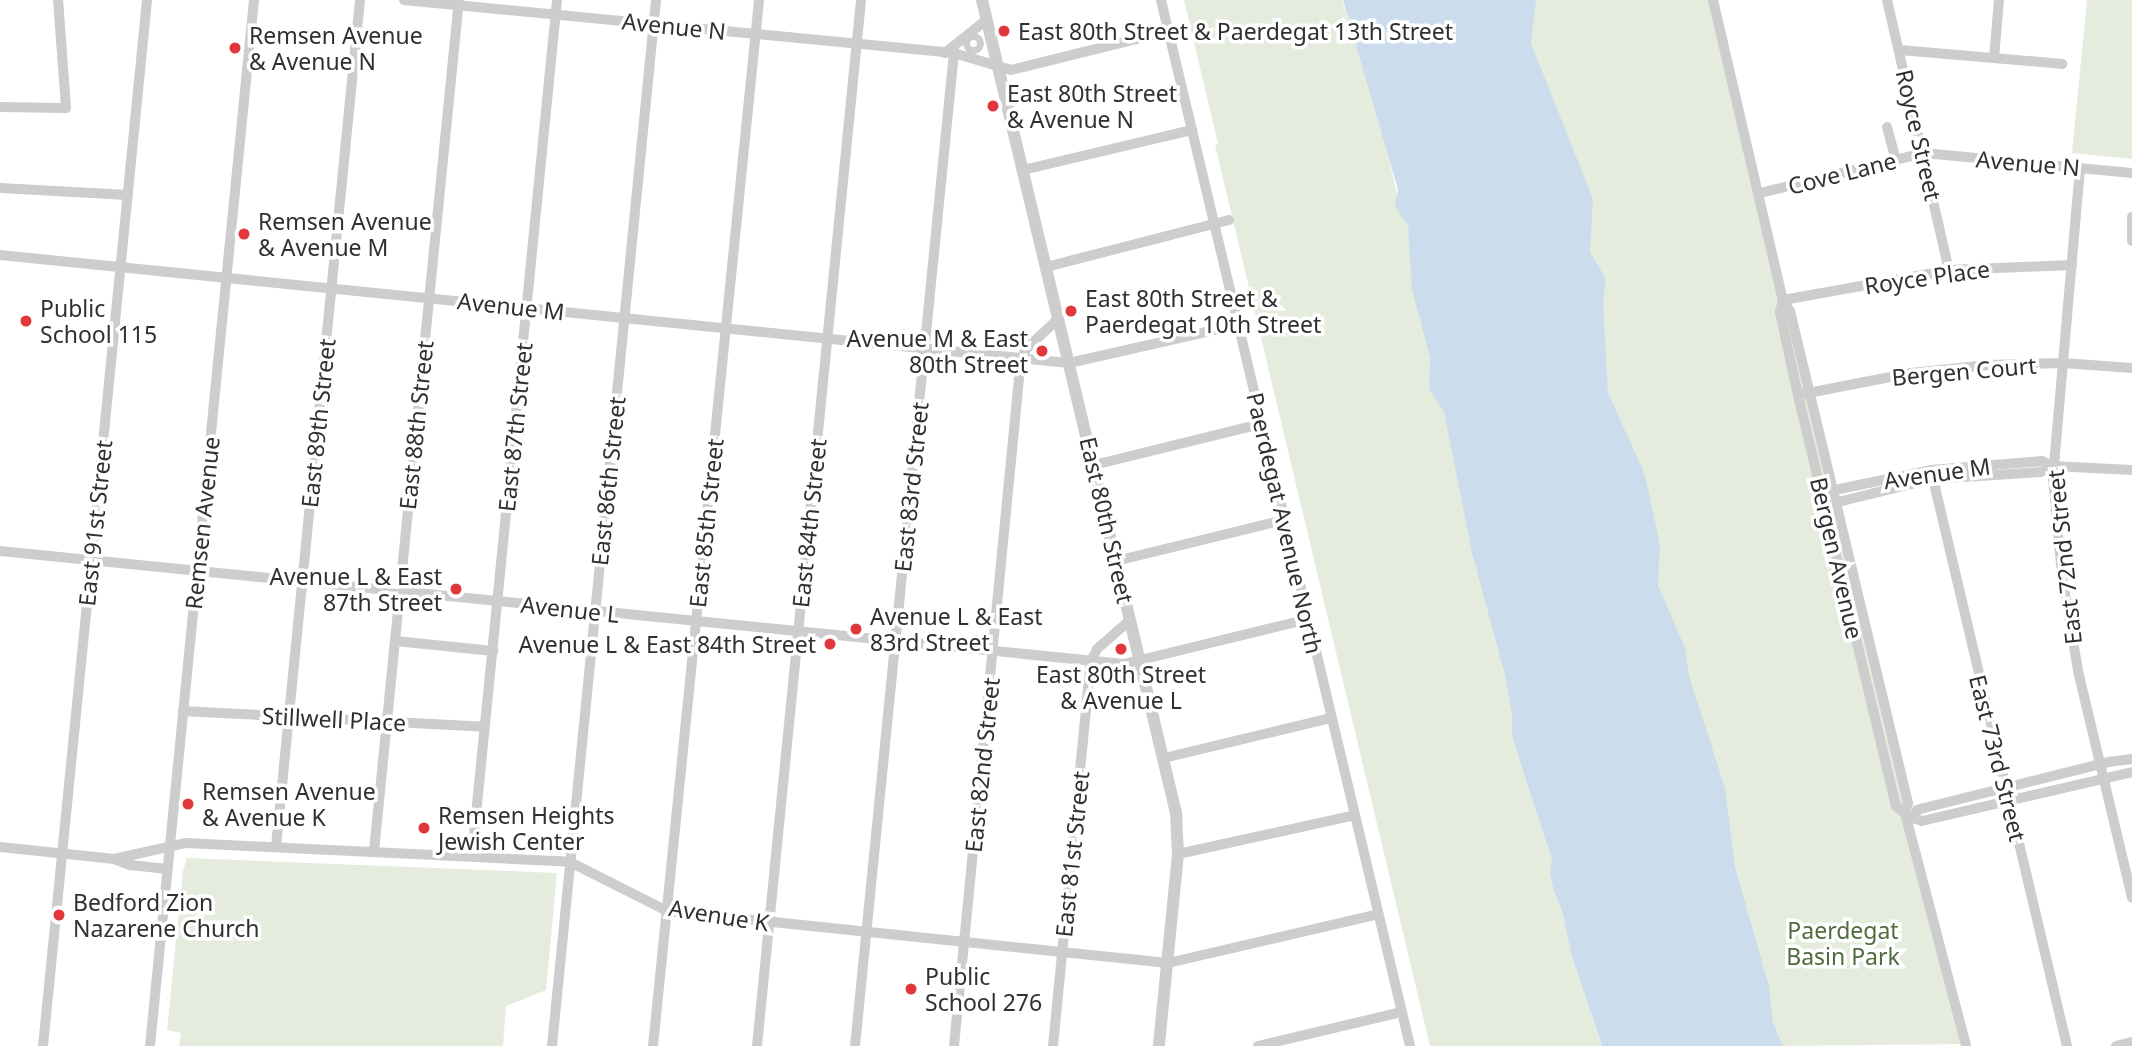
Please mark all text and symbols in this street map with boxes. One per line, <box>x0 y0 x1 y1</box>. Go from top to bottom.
street label: Avenue N <box>621 7 727 45</box>
place label: East 80th Street & Paerdegat 13th Street <box>1018 17 1453 45</box>
place label: Remsen Avenue & Avenue N <box>249 21 423 75</box>
marker: East 80th Street & Paerdegat 13th Street <box>996 23 1012 39</box>
marker: Remsen Avenue & Avenue N <box>227 40 243 56</box>
street label: Royce Street <box>1891 67 1947 203</box>
place label: East 80th Street & Avenue N <box>1007 79 1177 133</box>
marker: East 80th Street & Avenue N <box>985 98 1001 114</box>
street label: Avenue N <box>1975 145 2081 181</box>
street label: Cove Lane <box>1785 146 1899 200</box>
place label: Remsen Avenue & Avenue M <box>258 207 432 261</box>
marker: Remsen Avenue & Avenue M <box>236 226 252 242</box>
street label: Royce Place <box>1863 255 1991 299</box>
place label: East 80th Street & Paerdegat 10th Street <box>1085 284 1321 338</box>
street label: Avenue M <box>456 287 566 325</box>
place label: Public School 115 <box>40 294 157 348</box>
marker: East 80th Street & Paerdegat 10th Street <box>1063 303 1079 319</box>
marker: Public School 115 <box>18 313 34 329</box>
place label: Avenue M & East 80th Street <box>847 324 1028 378</box>
street label: East 89th Street <box>295 337 341 509</box>
street label: East 88th Street <box>393 339 439 511</box>
street label: East 87th Street <box>492 341 538 513</box>
marker: Avenue M & East 80th Street <box>1034 343 1050 359</box>
street label: Bergen Court <box>1891 351 2037 391</box>
street label: Paerdegat Avenue North <box>1241 390 1329 656</box>
street label: East 86th Street <box>585 395 631 567</box>
street label: East 83rd Street <box>888 401 934 573</box>
street label: East 80th Street <box>1074 434 1140 606</box>
street label: Remsen Avenue <box>179 435 225 611</box>
street label: East 85th Street <box>683 437 729 609</box>
street label: East 84th Street <box>786 437 832 609</box>
street label: East 91st Street <box>73 439 117 607</box>
street label: Avenue M <box>1882 452 1992 494</box>
street label: East 72nd Street <box>2041 468 2087 646</box>
street label: Bergen Avenue <box>1805 474 1869 642</box>
place label: Avenue L & East 87th Street <box>269 562 442 616</box>
marker: Avenue L & East 87th Street <box>448 581 464 597</box>
street label: Avenue L <box>519 590 621 628</box>
place label: Avenue L & East 83rd Street <box>870 602 1043 656</box>
marker: Avenue L & East 83rd Street <box>848 621 864 637</box>
place label: Avenue L & East 84th Street <box>518 630 816 658</box>
marker: Avenue L & East 84th Street <box>822 636 838 652</box>
marker: East 80th Street & Avenue L <box>1113 641 1129 657</box>
place label: East 80th Street & Avenue L <box>1036 660 1206 714</box>
street label: East 73rd Street <box>1964 672 2032 844</box>
street label: East 82nd Street <box>959 676 1005 854</box>
street label: Stillwell Place <box>261 701 407 737</box>
street label: East 81st Street <box>1050 770 1094 938</box>
place label: Remsen Avenue & Avenue K <box>202 777 376 831</box>
marker: Remsen Avenue & Avenue K <box>180 796 196 812</box>
place label: Remsen Heights Jewish Center <box>438 801 615 855</box>
marker: Remsen Heights Jewish Center <box>416 820 432 836</box>
place label: Bedford Zion Nazarene Church <box>73 888 260 942</box>
street label: Avenue K <box>667 893 771 937</box>
marker: Bedford Zion Nazarene Church <box>51 907 67 923</box>
park label: Paerdegat Basin Park <box>1786 916 1900 970</box>
place label: Public School 276 <box>925 962 1042 1016</box>
marker: Public School 276 <box>903 981 919 997</box>

